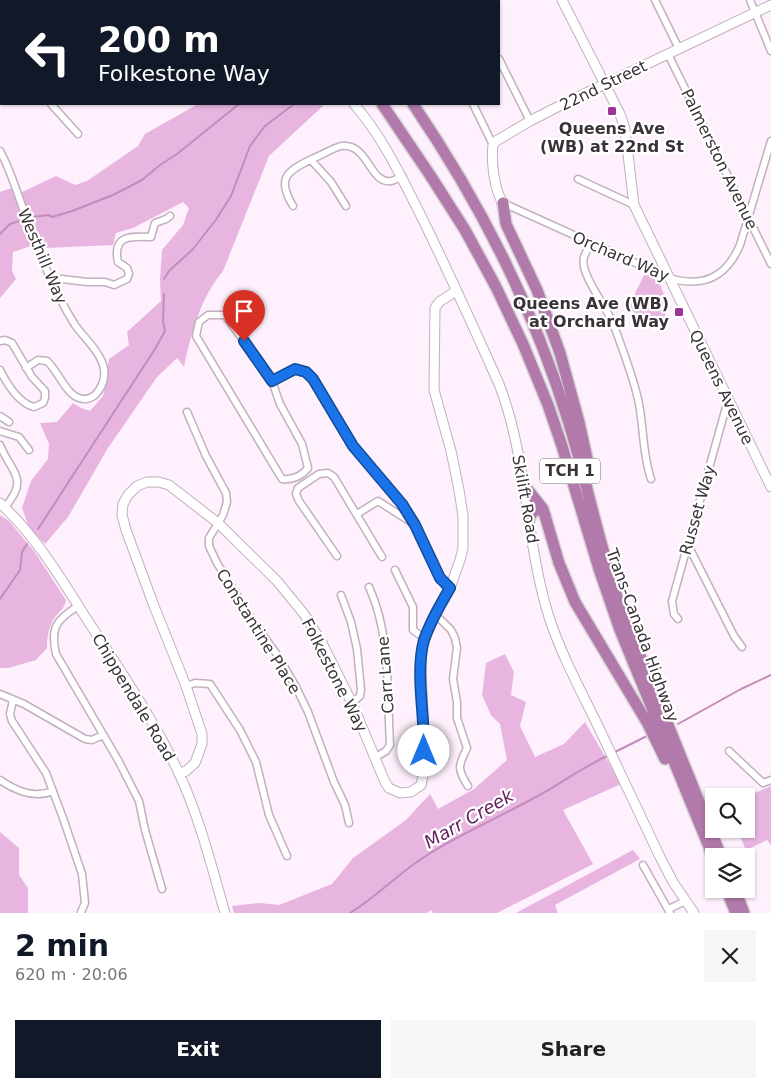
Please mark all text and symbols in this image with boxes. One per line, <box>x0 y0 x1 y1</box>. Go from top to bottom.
icon: left <box>15 20 80 85</box>
text: 200 m <box>98 20 220 60</box>
street label: 22nd Street <box>557 56 650 115</box>
text: Folkestone Way <box>98 61 270 86</box>
street label: Palmerston Avenue <box>677 86 762 233</box>
marker: Queens Ave (WB) at 22nd St <box>606 105 618 117</box>
place label: Queens Ave (WB) at 22nd St <box>540 119 684 156</box>
street label: Westhill Way <box>14 206 71 307</box>
street label: Orchard Way <box>570 228 672 285</box>
pin <box>223 290 265 341</box>
place label: Queens Ave (WB) at Orchard Way <box>513 294 670 331</box>
icon: arrive <box>230 297 258 325</box>
marker: Queens Ave (WB) at Orchard Way <box>673 306 685 318</box>
street label: Queens Avenue <box>686 327 758 448</box>
street label: Skilift Road <box>508 453 543 545</box>
road number: TCH 1 <box>540 458 600 484</box>
street label: Russet Way <box>676 463 719 557</box>
street label: Trans-Canada Highway <box>602 545 683 724</box>
street label: Constantine Place <box>212 565 305 697</box>
street label: Folkestone Way <box>298 615 371 735</box>
street label: Chippendale Road <box>88 630 179 765</box>
street label: Carr Lane <box>373 636 398 714</box>
position arrow <box>397 724 449 776</box>
water label: Marr Creek <box>420 784 519 853</box>
map controls <box>705 788 755 898</box>
button: search <box>705 788 755 838</box>
button: layers <box>705 848 755 898</box>
text: 2 min <box>15 928 109 963</box>
button: close <box>704 930 756 982</box>
text: 620 m · 20:06 <box>15 965 128 984</box>
button: Exit <box>15 1020 381 1078</box>
button: Share <box>391 1020 756 1078</box>

